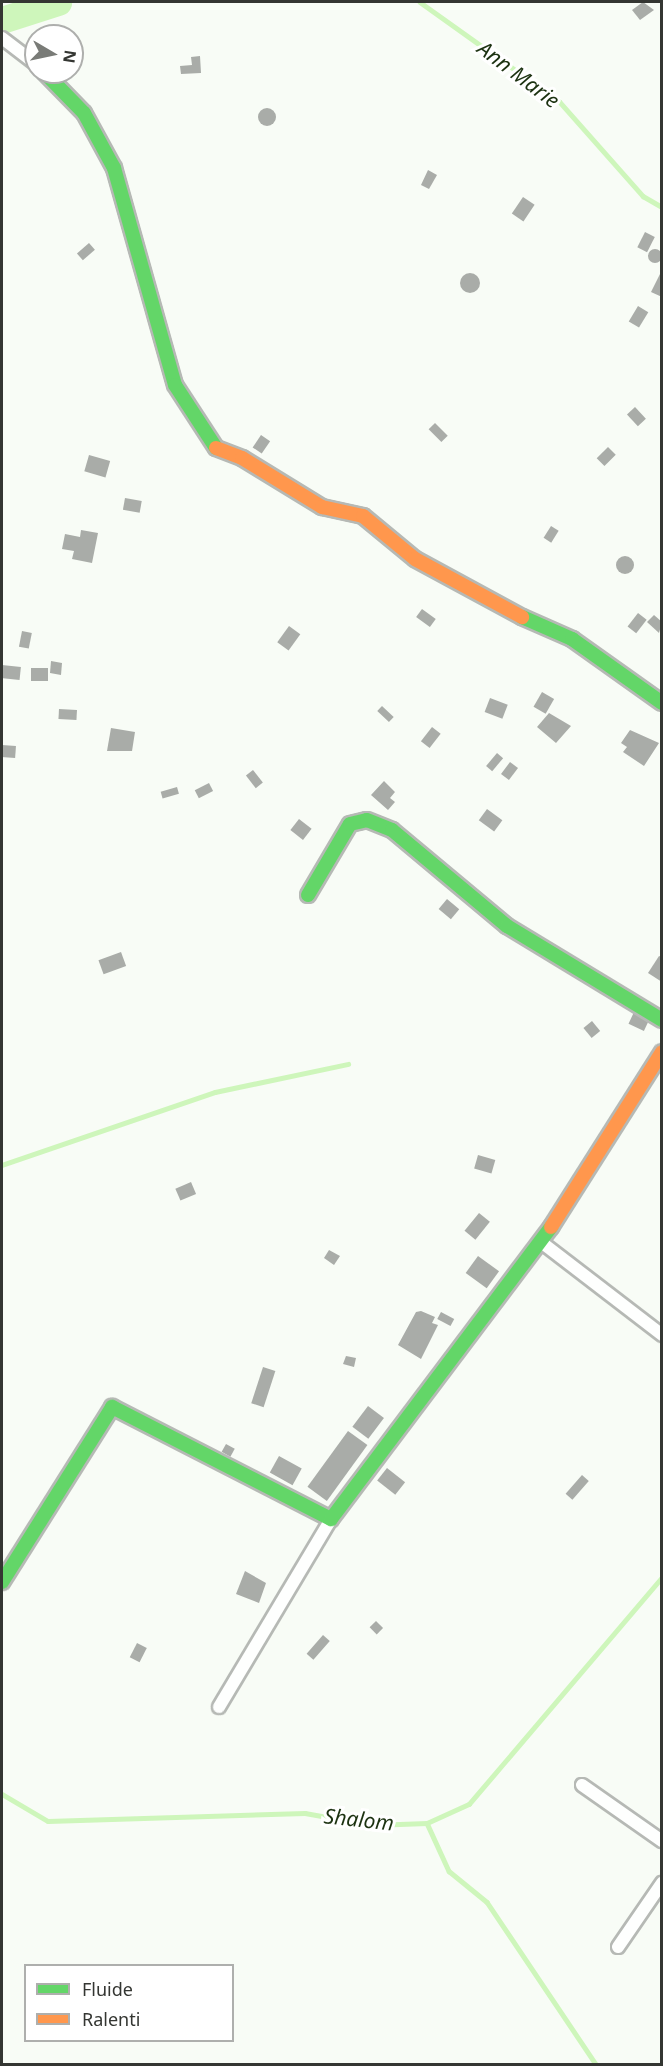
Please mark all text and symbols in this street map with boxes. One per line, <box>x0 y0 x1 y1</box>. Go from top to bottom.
north arrow <box>24 24 84 84</box>
water label: Ann Marie <box>473 35 565 113</box>
text: N <box>58 48 82 65</box>
water label: Shalom <box>323 1803 395 1835</box>
legend <box>24 1964 234 2042</box>
text: Fluide <box>82 1977 133 2001</box>
text: Ralenti <box>82 2007 140 2031</box>

